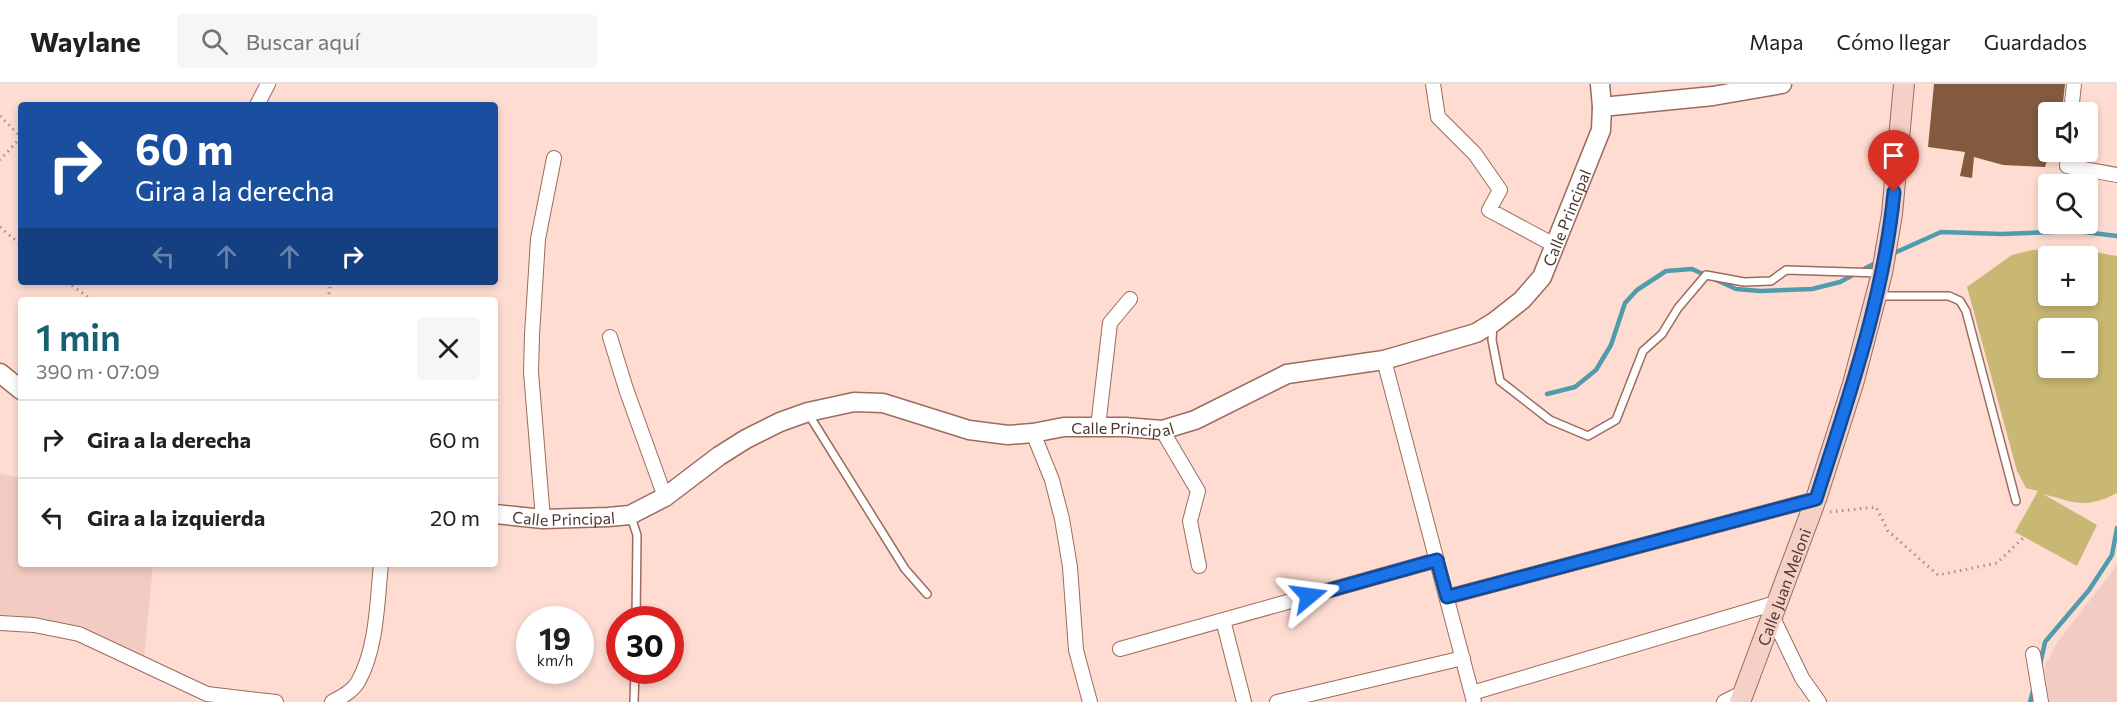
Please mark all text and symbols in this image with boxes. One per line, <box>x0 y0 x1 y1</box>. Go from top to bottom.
search box <box>177 14 597 68</box>
text: Waylane <box>30 24 141 58</box>
icon: search <box>198 25 231 58</box>
text: Buscar aquí <box>246 28 360 55</box>
text: Mapa <box>1749 29 1804 54</box>
text: Cómo llegar <box>1837 29 1951 54</box>
text: Guardados <box>1984 29 2087 54</box>
map controls <box>2038 102 2098 378</box>
button: sound <box>2038 102 2098 162</box>
text: 60 m <box>135 122 234 174</box>
icon: right <box>36 126 114 204</box>
pin <box>1868 130 1919 192</box>
icon: arrive <box>1877 139 1910 172</box>
street label: Calle Principal <box>1538 166 1594 269</box>
text: Gira a la derecha <box>135 174 334 207</box>
button: search <box>2038 174 2098 234</box>
icon: left <box>147 240 180 273</box>
icon: ahead <box>210 240 243 273</box>
icon: ahead <box>273 240 306 273</box>
icon: right <box>336 240 369 273</box>
button: + <box>2038 246 2098 306</box>
text: 1 min <box>36 314 121 358</box>
button: close <box>417 317 480 380</box>
button: − <box>2038 318 2098 378</box>
text: 390 m · 07:09 <box>36 359 160 383</box>
street label: Calle Principal <box>1071 417 1176 439</box>
icon: right <box>36 423 69 456</box>
text: Gira a la derecha <box>87 426 251 453</box>
text: 60 m <box>429 426 480 453</box>
icon: left <box>36 501 69 534</box>
text: Gira a la izquierda <box>87 504 265 531</box>
text: 20 m <box>430 504 480 531</box>
street label: Calle Principal <box>512 506 616 529</box>
street label: Calle Juan Meloni <box>1753 525 1814 648</box>
position arrow <box>1277 564 1341 628</box>
speed limit sign: 30 <box>606 606 684 684</box>
text: 19 <box>539 619 571 656</box>
text: km/h <box>537 651 573 669</box>

